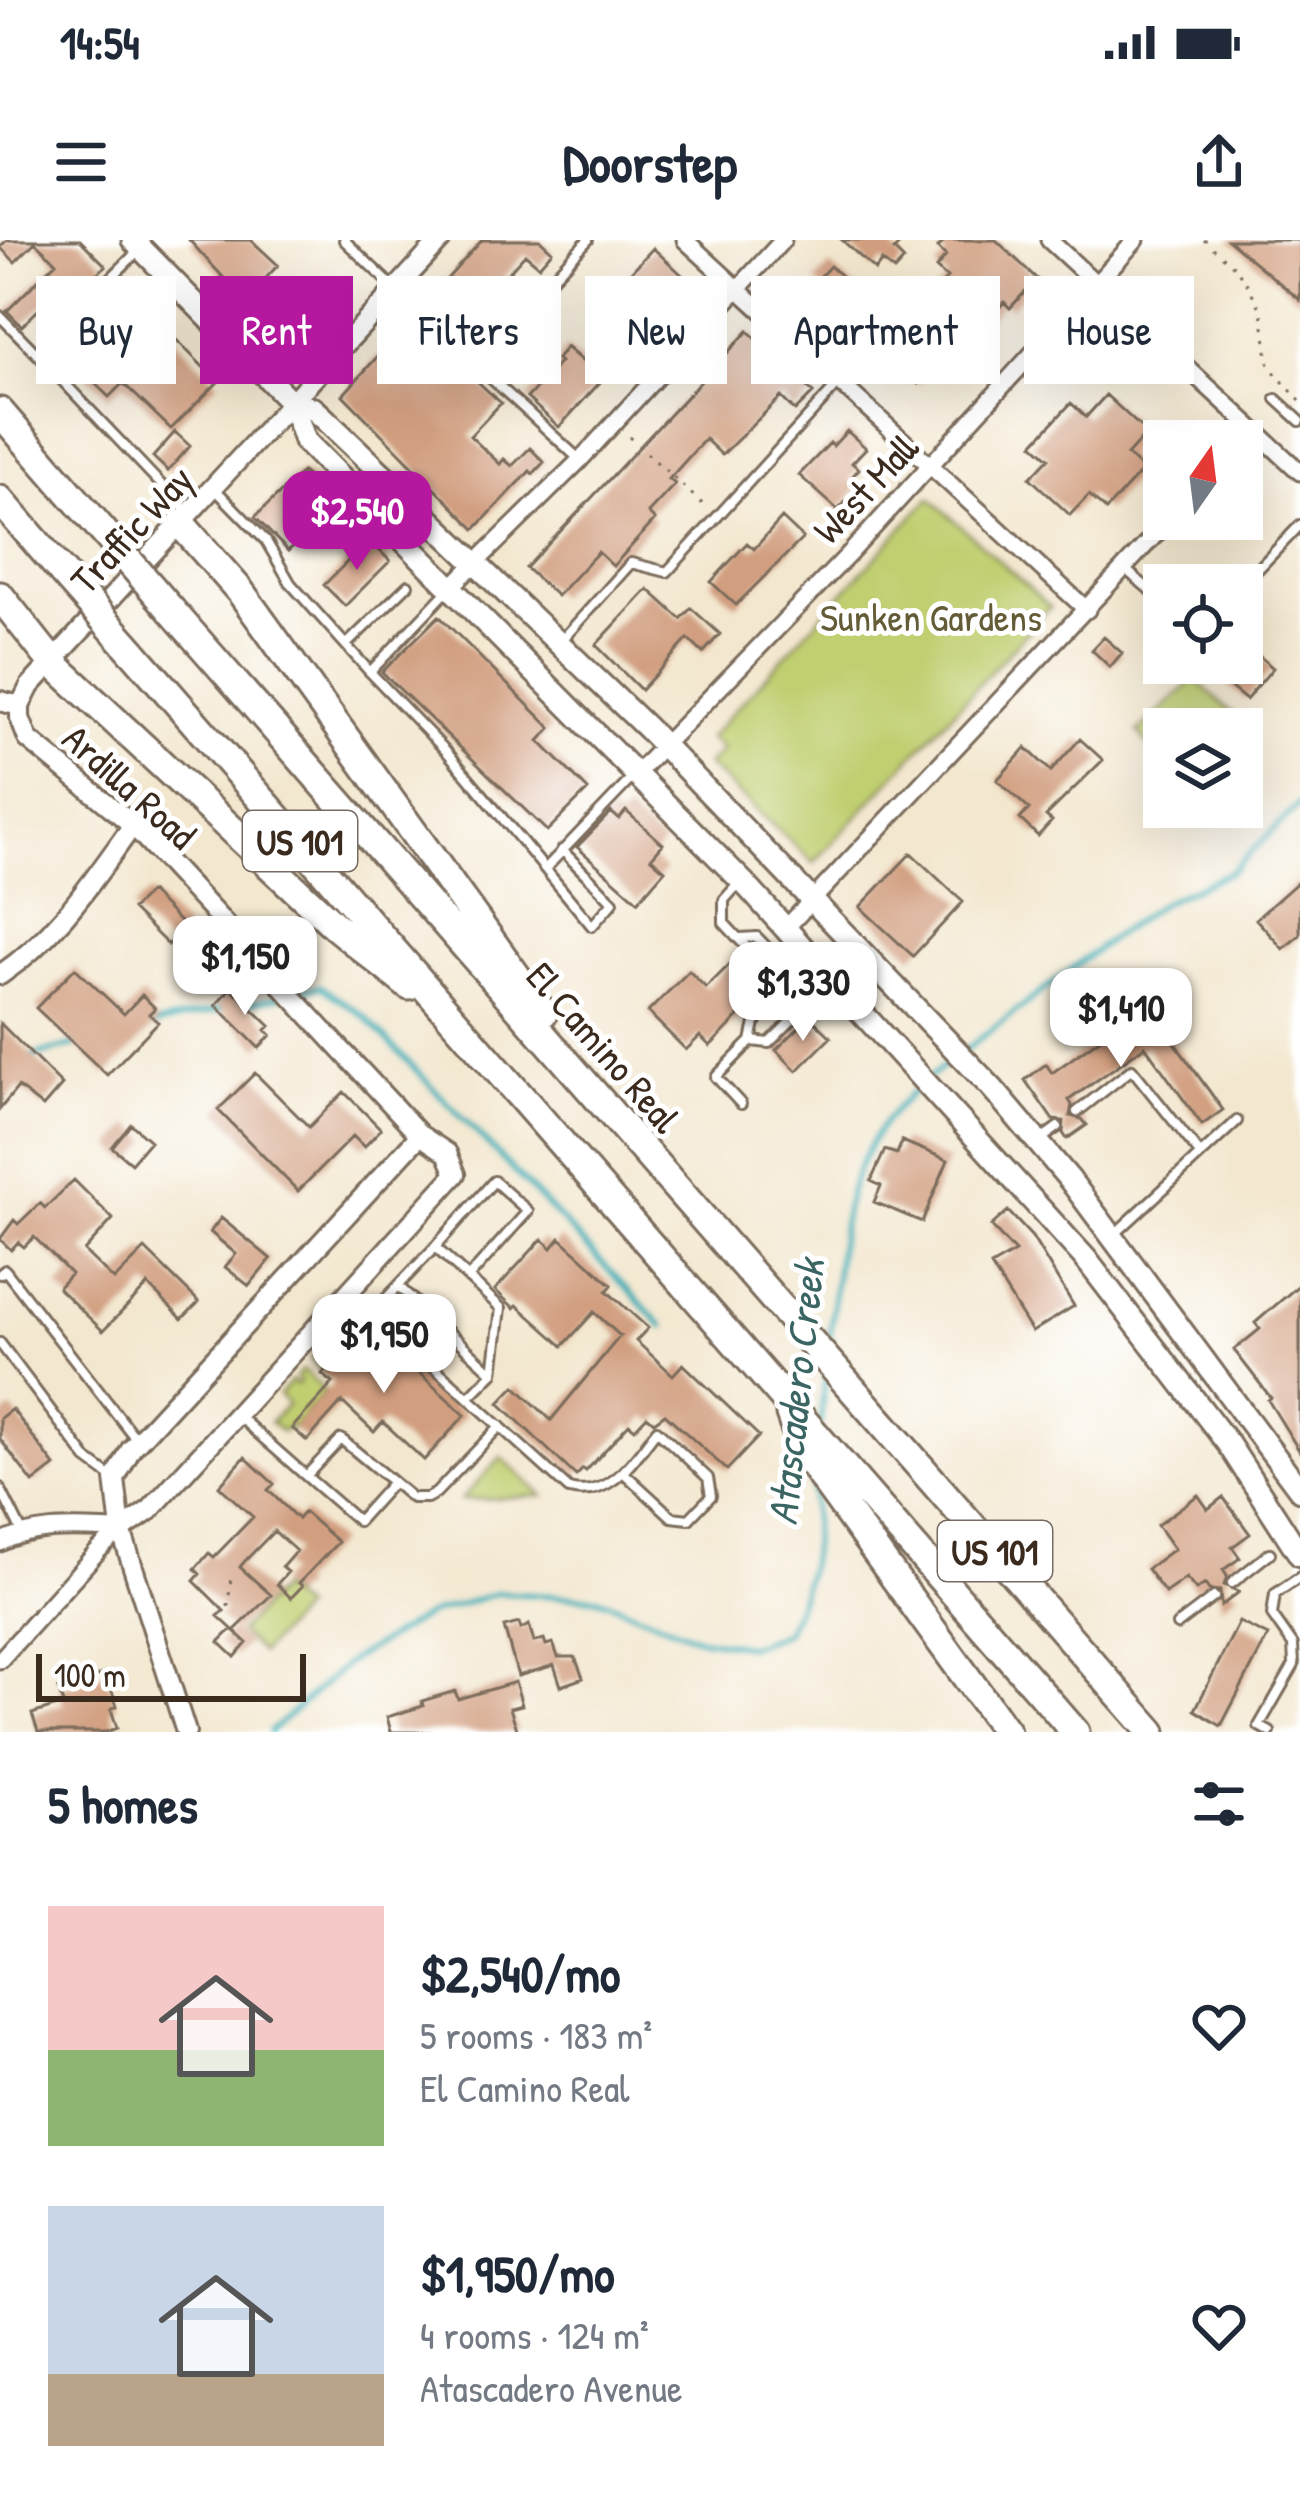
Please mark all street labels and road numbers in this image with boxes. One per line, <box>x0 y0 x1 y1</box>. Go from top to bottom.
street label: West Mall <box>801 421 930 554</box>
street label: Traffic Way <box>58 453 204 605</box>
street label: Ardilla Road <box>52 712 208 860</box>
road number: US 101 <box>243 811 357 871</box>
street label: El Camino Real <box>515 950 693 1144</box>
road number: US 101 <box>938 1521 1052 1581</box>

